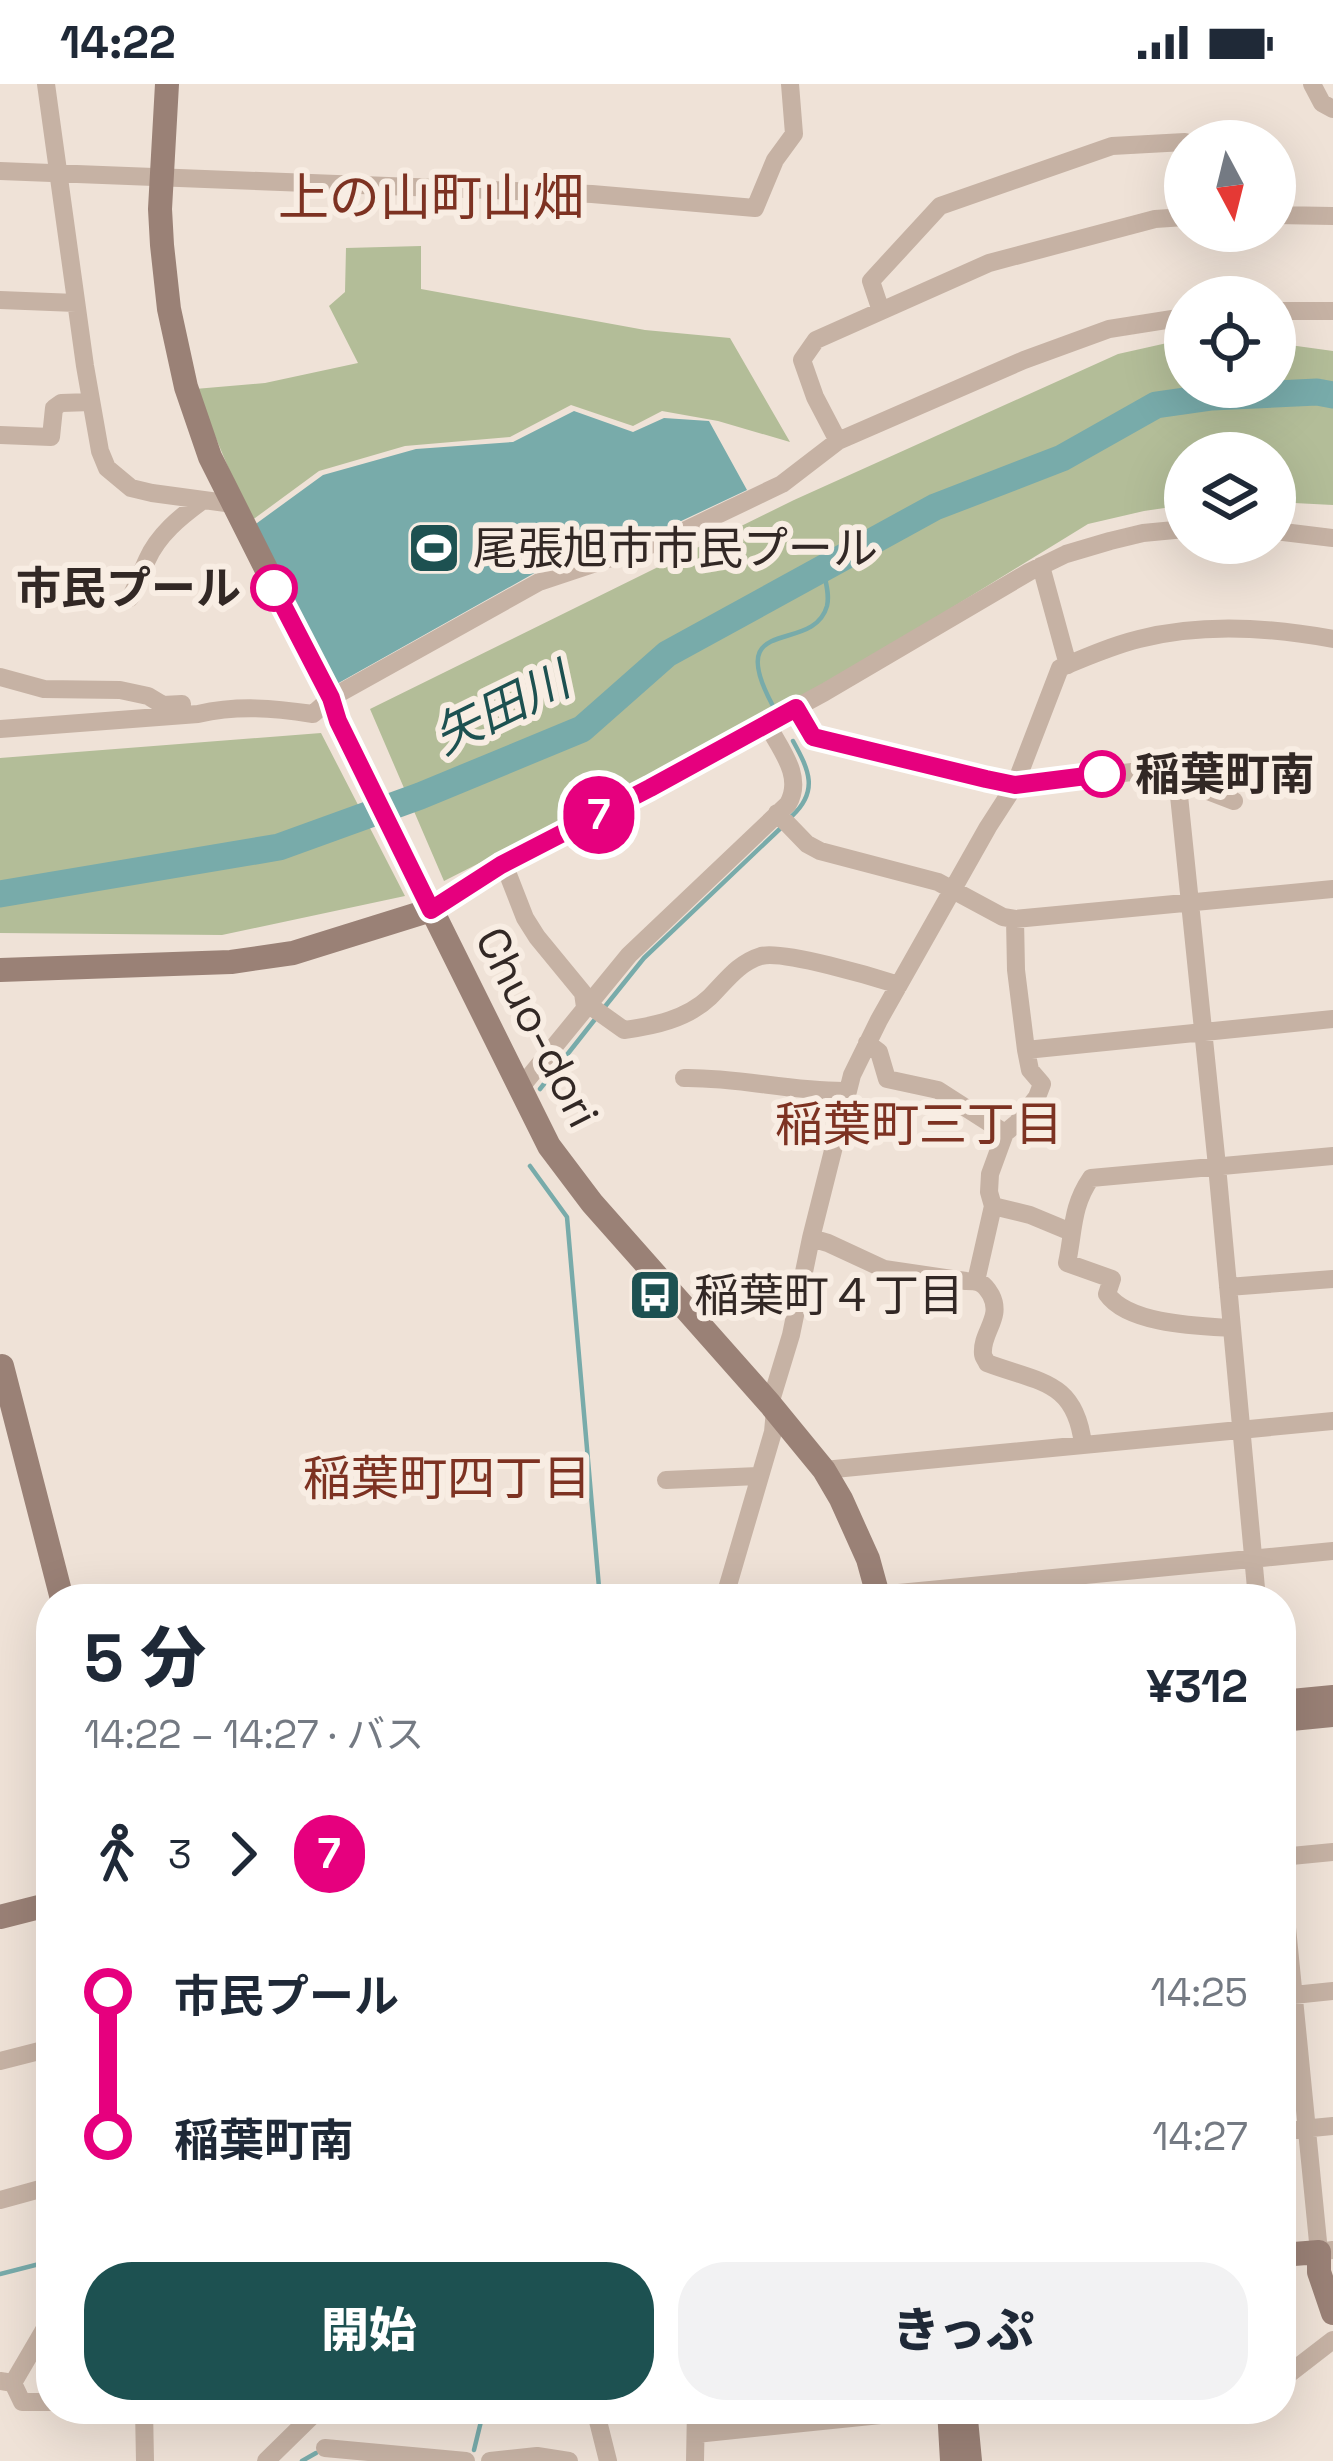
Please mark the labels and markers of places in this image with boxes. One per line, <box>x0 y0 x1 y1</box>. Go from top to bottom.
sports icon: 尾張旭市市民プール <box>406 520 462 576</box>
place label: 尾張旭市市民プール <box>473 520 878 577</box>
place label: 市民プール <box>16 560 241 617</box>
marker: 市民プール <box>252 566 296 610</box>
place label: 稲葉町南 <box>1135 746 1315 803</box>
marker: 稲葉町南 <box>1080 752 1124 796</box>
bus stop icon: 稲葉町４丁目 <box>627 1267 683 1323</box>
place label: 稲葉町４丁目 <box>694 1267 964 1324</box>

